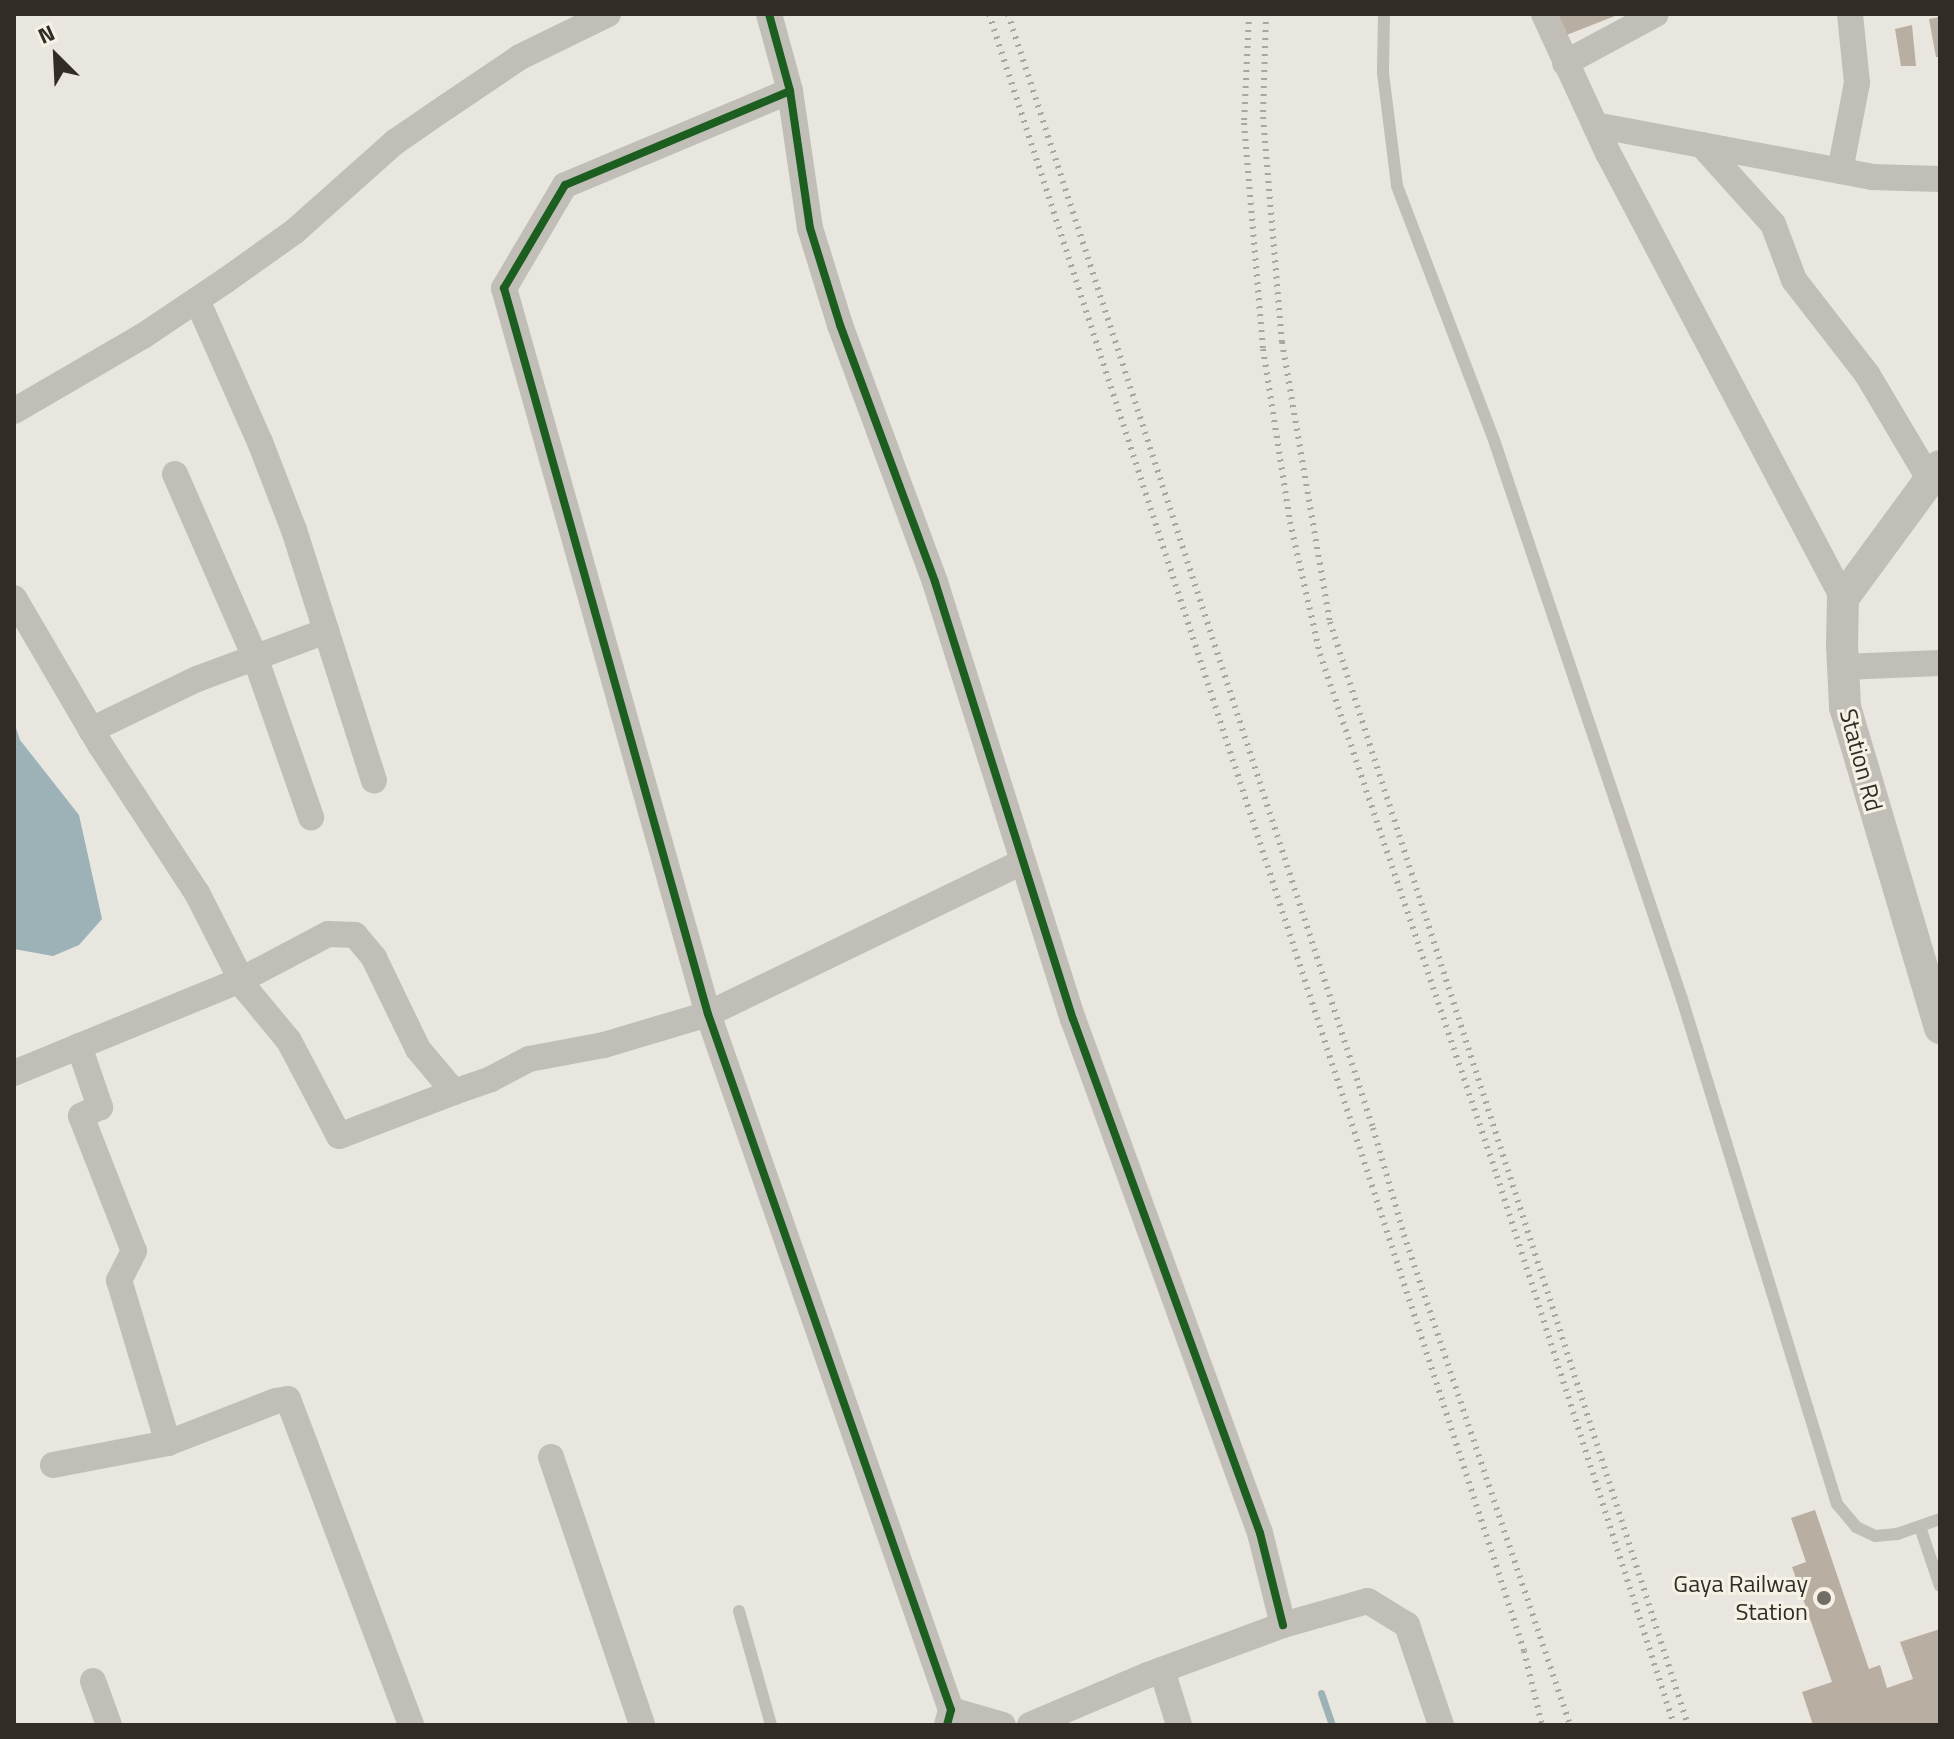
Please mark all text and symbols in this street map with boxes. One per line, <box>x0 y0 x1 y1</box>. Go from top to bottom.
text: N <box>32 15 60 53</box>
north arrow <box>16 16 96 96</box>
street label: Station Rd <box>1833 706 1889 814</box>
place label: Gaya Railway Station <box>1673 1570 1808 1626</box>
marker: Gaya Railway Station <box>1815 1589 1833 1607</box>

